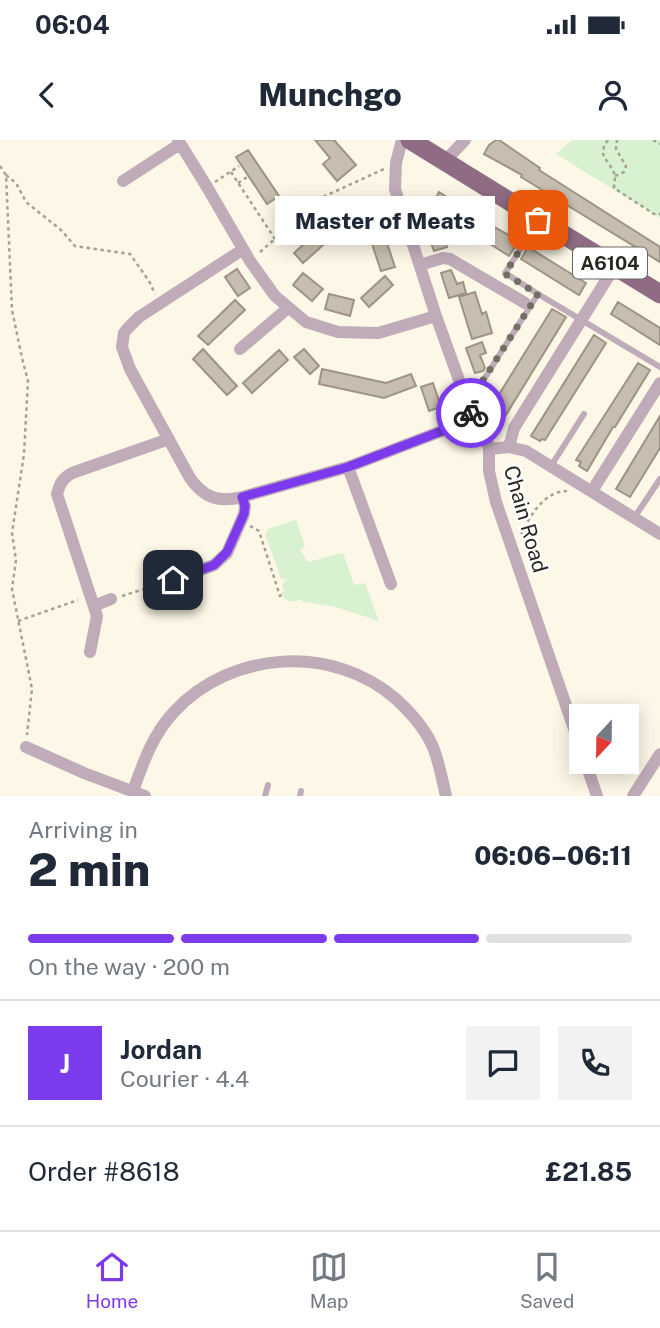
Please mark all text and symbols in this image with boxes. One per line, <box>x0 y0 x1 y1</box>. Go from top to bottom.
text: 06:04 <box>35 9 110 40</box>
icon: back <box>28 76 66 114</box>
text: Munchgo <box>258 76 402 113</box>
icon: person <box>594 76 632 114</box>
pin <box>508 190 568 250</box>
callout: Master of Meats <box>276 196 496 244</box>
icon: bag <box>519 201 557 239</box>
text: Master of Meats <box>295 207 475 234</box>
road number: A6104 <box>573 248 647 279</box>
courier <box>436 378 506 448</box>
icon: bike <box>452 394 490 432</box>
street label: Chain Road <box>499 462 553 576</box>
pin <box>143 550 203 610</box>
icon: home <box>154 561 192 599</box>
north arrow <box>569 704 639 774</box>
map controls <box>569 704 639 774</box>
text: Arriving in <box>28 816 138 843</box>
text: 06:06–06:11 <box>474 840 632 871</box>
text: 2 min <box>28 842 150 896</box>
text: On the way · 200 m <box>28 953 230 980</box>
button: chat <box>466 1026 540 1100</box>
button: phone <box>558 1026 632 1100</box>
text: Jordan <box>120 1034 202 1065</box>
text: J <box>60 1048 70 1079</box>
text: Courier · 4.4 <box>120 1065 249 1092</box>
text: Order #8618 <box>28 1156 180 1187</box>
text: £21.85 <box>546 1156 632 1187</box>
tab: Home <box>86 1248 138 1312</box>
tab: Map <box>310 1248 348 1312</box>
tab: Saved <box>520 1248 574 1312</box>

